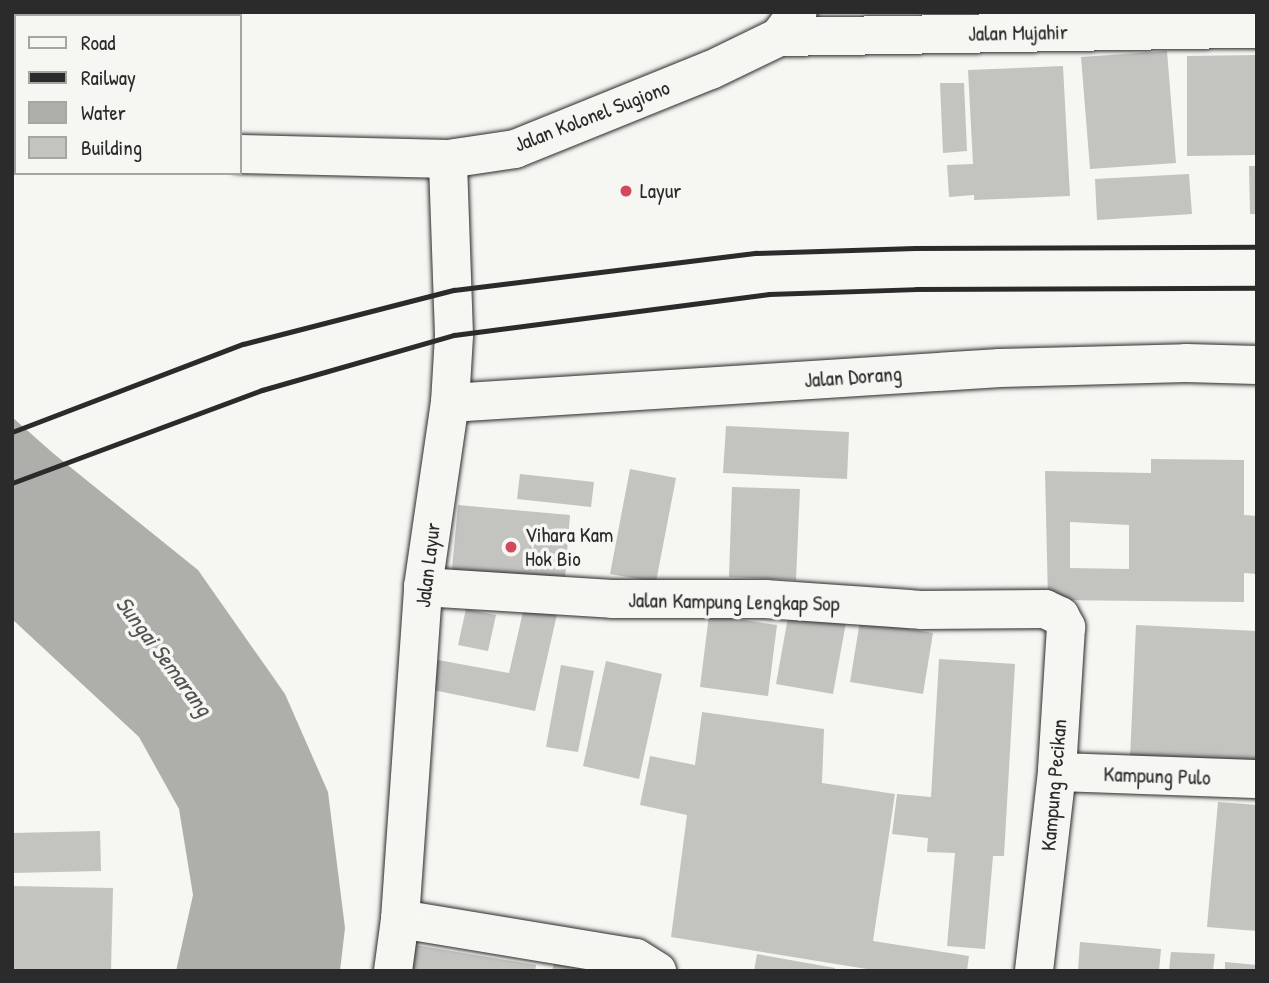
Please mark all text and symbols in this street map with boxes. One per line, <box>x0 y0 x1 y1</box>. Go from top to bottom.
legend <box>14 14 242 175</box>
street label: Jalan Mujahir <box>968 20 1068 46</box>
text: Road <box>81 28 115 57</box>
text: Railway <box>81 63 136 92</box>
street label: Jalan Kolonel Sugiono <box>511 75 673 157</box>
text: Water <box>81 98 126 127</box>
text: Building <box>81 133 142 162</box>
place label: Layur <box>640 178 681 204</box>
marker: Layur <box>618 183 634 199</box>
street label: Jalan Dorang <box>803 361 903 393</box>
street label: Jalan Layur <box>410 521 446 609</box>
place label: Vihara Kam Hok Bio <box>525 522 613 572</box>
marker: Vihara Kam Hok Bio <box>503 539 519 555</box>
street label: Jalan Kampung Lengkap Sop <box>628 588 840 616</box>
water label: Sungai Semarang <box>110 591 218 721</box>
street label: Kampung Pecikan <box>1036 718 1072 852</box>
street label: Kampung Pulo <box>1103 762 1211 790</box>

